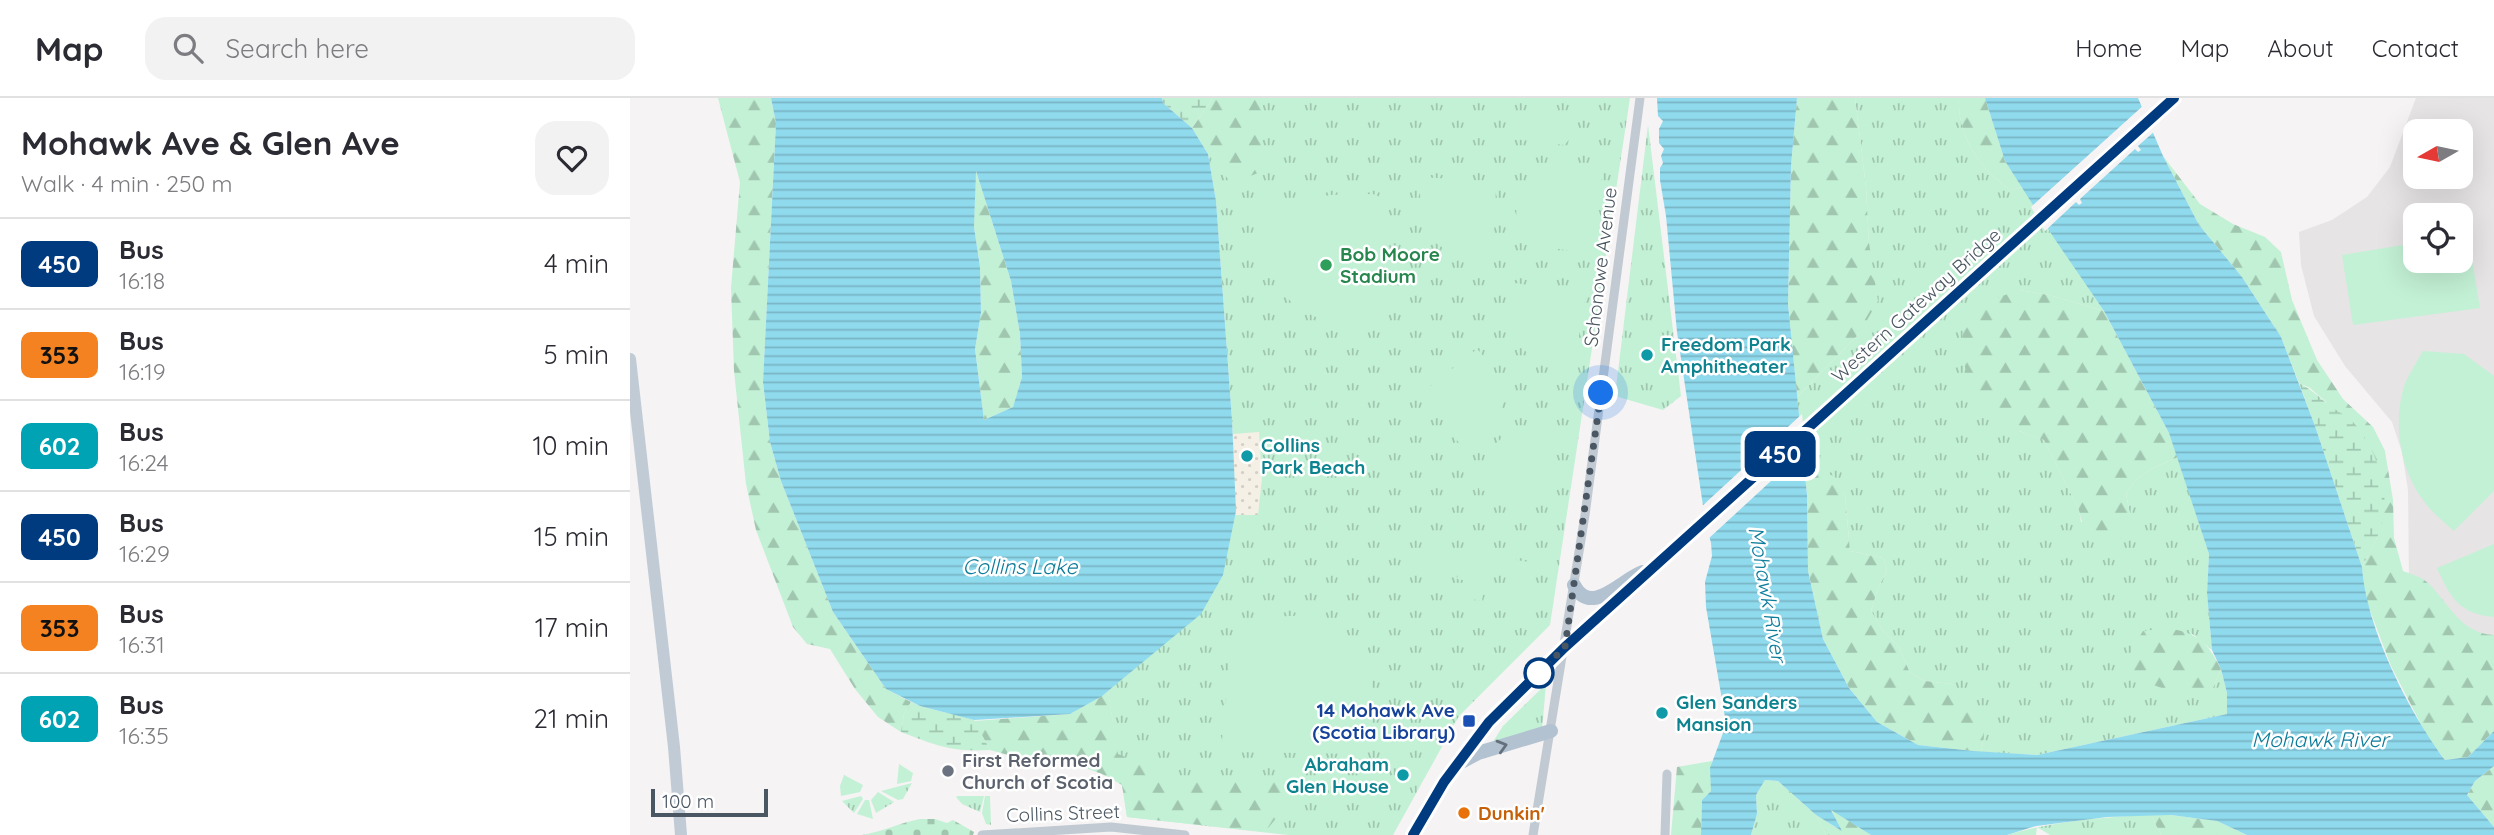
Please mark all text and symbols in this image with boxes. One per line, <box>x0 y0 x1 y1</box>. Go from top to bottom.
search box <box>145 17 635 80</box>
text: Map <box>35 28 103 69</box>
icon: search <box>169 29 207 67</box>
text: Search here <box>225 32 369 65</box>
text: Home <box>2075 33 2142 63</box>
text: Map <box>2180 33 2229 63</box>
text: About <box>2267 33 2334 63</box>
text: Contact <box>2372 33 2459 63</box>
north arrow <box>2403 119 2473 189</box>
map controls <box>2403 119 2473 273</box>
button: heart <box>535 121 609 195</box>
text: Mohawk Ave & Glen Ave <box>21 122 400 163</box>
text: Walk · 4 min · 250 m <box>21 169 232 198</box>
street label: Schonowe Avenue <box>1578 186 1622 348</box>
button: locate <box>2403 203 2473 273</box>
street label: Western Gateway Bridge <box>1826 223 2006 387</box>
text: Bus <box>119 233 164 266</box>
place label: Bob Moore Stadium <box>1340 242 1440 288</box>
text: 4 min <box>544 247 609 280</box>
text: 450 <box>38 249 81 279</box>
marker: Bob Moore Stadium <box>1318 257 1334 273</box>
text: 16:18 <box>119 266 165 295</box>
text: Bus <box>119 324 164 357</box>
place label: Freedom Park Amphitheater <box>1661 332 1791 378</box>
text: 5 min <box>543 338 609 371</box>
text: 353 <box>40 340 79 370</box>
marker: Freedom Park Amphitheater <box>1639 347 1655 363</box>
text: 16:19 <box>119 357 166 386</box>
your location <box>1583 375 1618 410</box>
text: Bus <box>119 415 164 448</box>
text: 10 min <box>533 429 609 462</box>
text: 602 <box>39 431 80 461</box>
line badge: 450 <box>1740 431 1820 477</box>
place label: Collins Park Beach <box>1261 433 1365 479</box>
text: 450 <box>1759 439 1801 469</box>
text: 16:24 <box>119 448 169 477</box>
marker: Collins Park Beach <box>1239 448 1255 464</box>
text: Bus <box>119 506 164 539</box>
text: 15 min <box>534 520 609 553</box>
text: 450 <box>38 522 81 552</box>
water label: Mohawk River <box>1743 524 1793 667</box>
text: 16:29 <box>119 539 170 568</box>
water label: Collins Lake <box>963 553 1079 579</box>
text: Bus <box>119 597 164 630</box>
text: 17 min <box>535 611 609 644</box>
text: 353 <box>40 613 79 643</box>
text: 16:31 <box>119 630 165 659</box>
unlabelled marker <box>1524 658 1554 688</box>
text: Bus <box>119 688 164 721</box>
place label: Glen Sanders Mansion <box>1676 690 1797 736</box>
place label: 14 Mohawk Ave (Scotia Library) <box>1312 698 1455 744</box>
text: 21 min <box>534 702 609 735</box>
text: 602 <box>39 704 80 734</box>
marker: Glen Sanders Mansion <box>1654 705 1670 721</box>
marker: 14 Mohawk Ave (Scotia Library) <box>1461 713 1477 729</box>
text: 16:35 <box>119 721 169 750</box>
water label: Mohawk River <box>2252 726 2391 752</box>
one-way arrow <box>1496 739 1508 754</box>
place label: First Reformed Church of Scotia <box>962 748 1113 794</box>
place label: Abraham Glen House <box>1286 752 1389 798</box>
marker: First Reformed Church of Scotia <box>940 763 956 779</box>
marker: Abraham Glen House <box>1395 767 1411 783</box>
scale bar <box>651 786 768 818</box>
text: 100 m <box>662 789 714 813</box>
street label: Collins Street <box>1006 799 1120 827</box>
place label: Dunkin' <box>1478 801 1545 825</box>
marker: Dunkin' <box>1456 805 1472 821</box>

